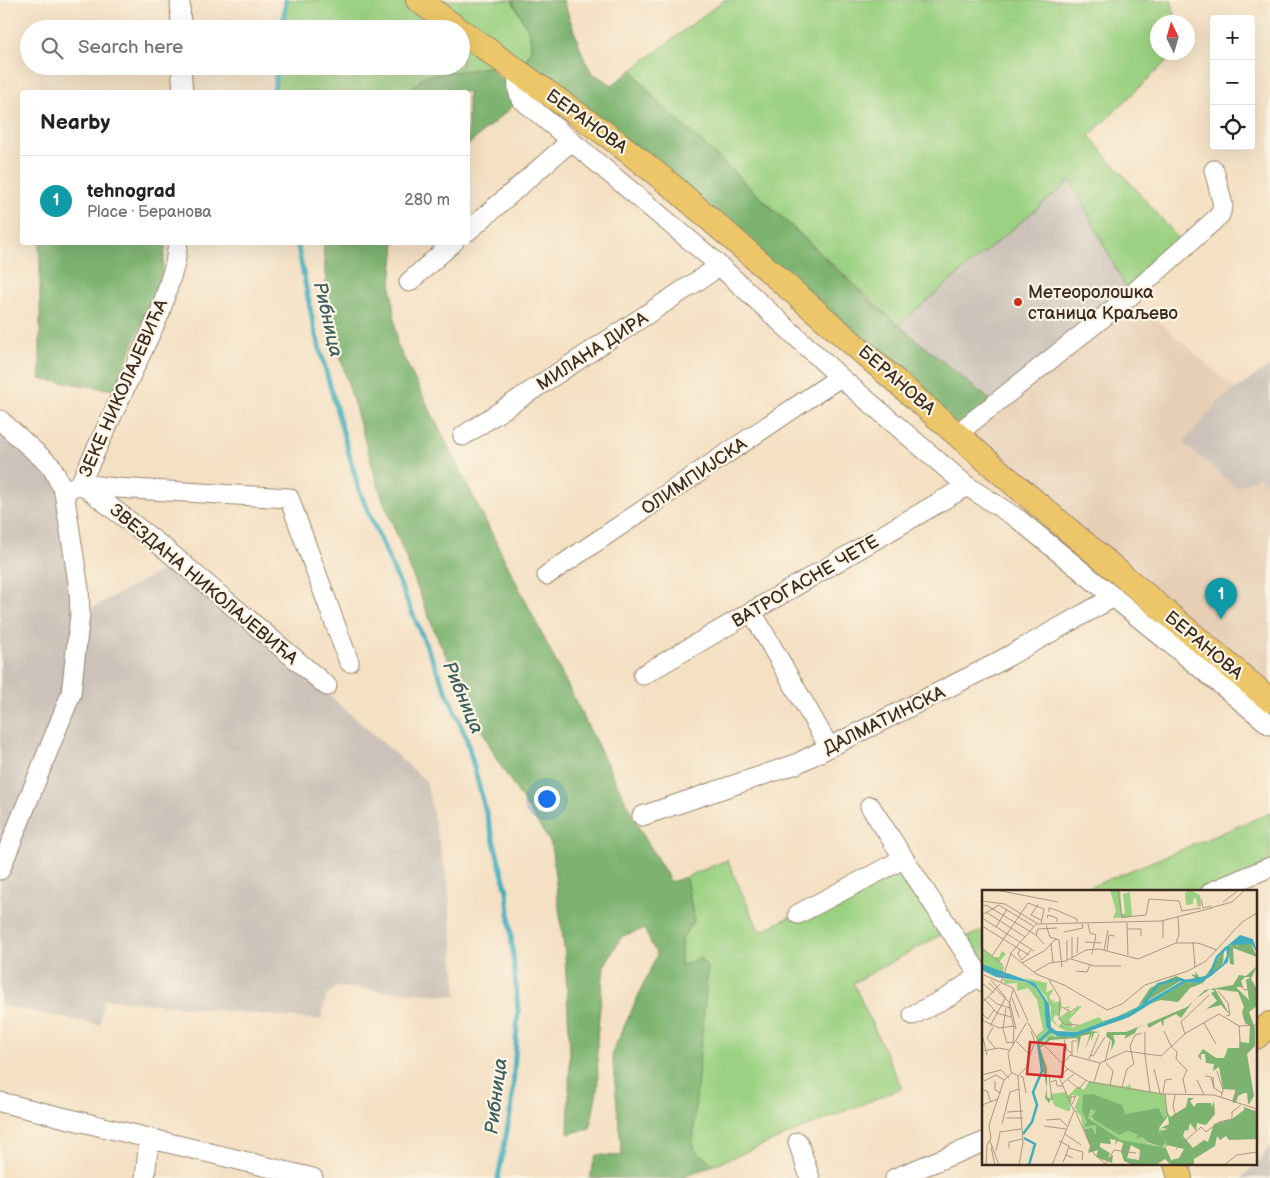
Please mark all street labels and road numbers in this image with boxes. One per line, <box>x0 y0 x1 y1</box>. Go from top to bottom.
street label: БЕРАНОВА <box>542 85 631 158</box>
street label: ЗЕКЕ НИКОЛАЈЕВИЋА <box>75 296 172 480</box>
street label: МИЛАНА ДИРА <box>533 308 652 395</box>
street label: БЕРАНОВА <box>854 341 939 420</box>
street label: ОЛИМПИЈСКА <box>638 433 751 519</box>
street label: ЗВЕЗДАНА НИКОЛАЈЕВИЋА <box>105 500 302 669</box>
street label: ВАТРОГАСНЕ ЧЕТЕ <box>728 531 882 632</box>
street label: БЕРАНОВА <box>1161 607 1247 684</box>
street label: ДАЛМАТИНСКА <box>820 682 949 759</box>

